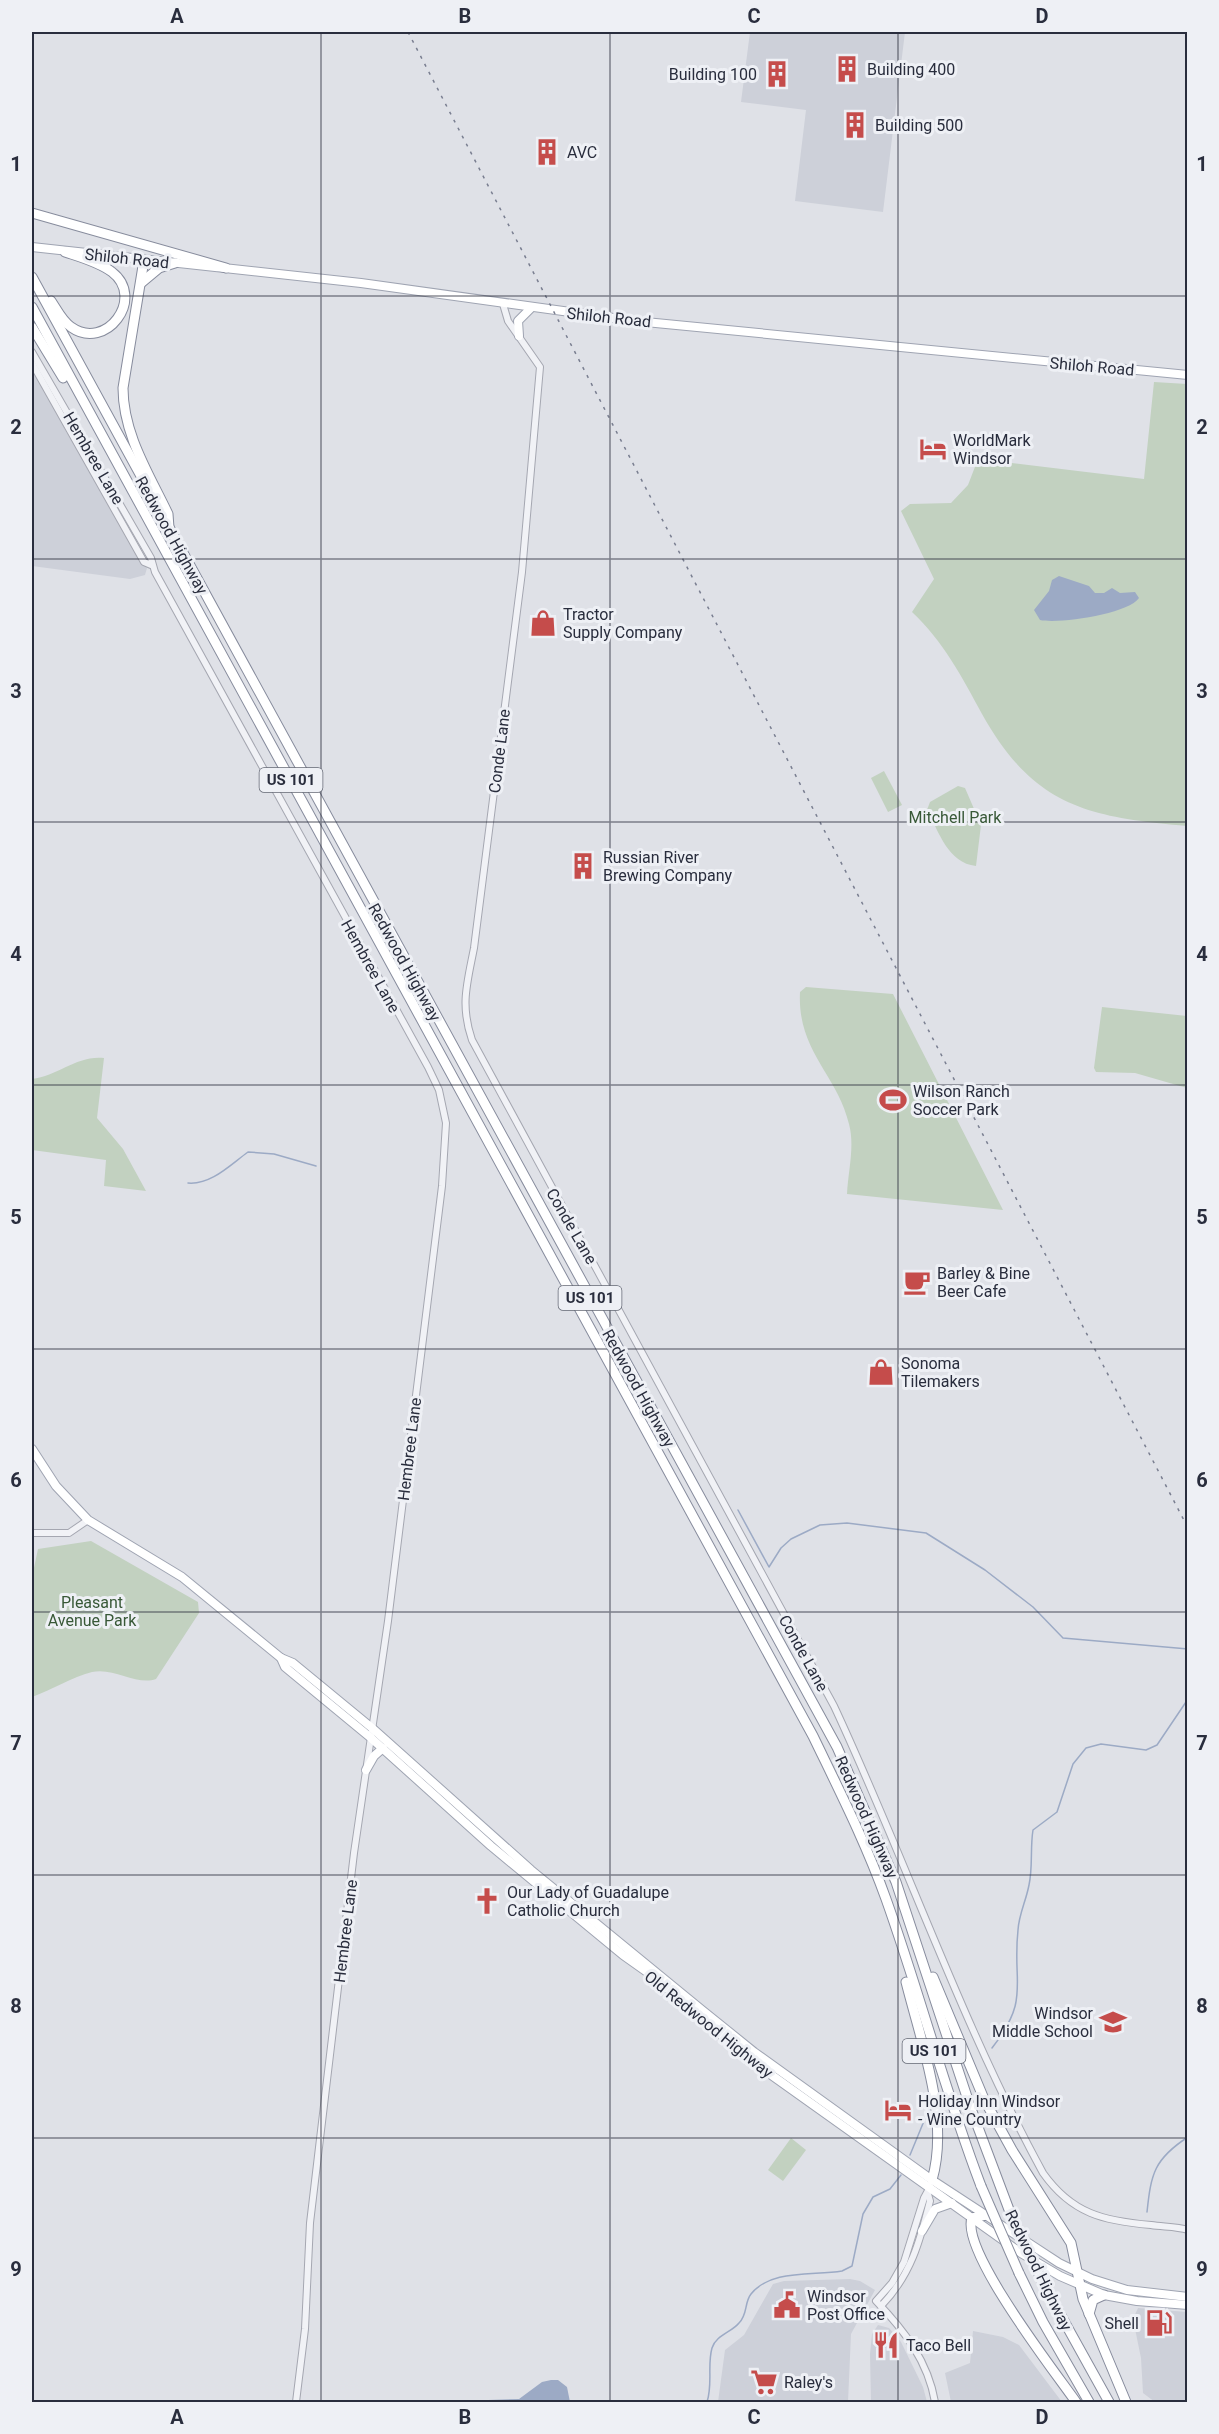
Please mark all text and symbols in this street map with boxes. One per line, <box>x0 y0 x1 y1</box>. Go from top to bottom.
text: A <box>170 4 184 28</box>
text: B <box>459 4 471 28</box>
text: C <box>747 4 761 28</box>
text: D <box>1036 4 1049 28</box>
building icon: Building 400 <box>832 54 862 84</box>
building icon: Building 100 <box>762 59 792 89</box>
place label: Building 400 <box>867 60 955 79</box>
place label: Building 100 <box>669 65 757 84</box>
building icon: Building 500 <box>840 110 870 140</box>
place label: Building 500 <box>875 116 963 135</box>
building icon: AVC <box>532 137 562 167</box>
place label: AVC <box>567 143 597 162</box>
text: 1 <box>10 152 22 176</box>
text: 1 <box>1196 152 1208 176</box>
street label: Shiloh Road <box>84 245 170 272</box>
street label: Shiloh Road <box>566 304 652 331</box>
street label: Shiloh Road <box>1049 353 1135 380</box>
street label: Hembree Lane <box>59 409 128 508</box>
text: 2 <box>10 415 22 439</box>
text: 2 <box>1196 415 1208 439</box>
place label: WorldMark Windsor <box>953 431 1032 468</box>
hotel icon: WorldMark Windsor <box>918 434 948 464</box>
street label: Redwood Highway <box>131 473 212 598</box>
place label: Tractor Supply Company <box>563 605 683 642</box>
shop icon: Tractor Supply Company <box>528 608 558 638</box>
text: 3 <box>10 679 22 703</box>
text: 3 <box>1196 679 1208 703</box>
street label: Conde Lane <box>485 708 514 794</box>
road number: US 101 <box>260 768 322 792</box>
park label: Mitchell Park <box>909 808 1002 827</box>
place label: Russian River Brewing Company <box>603 848 733 885</box>
building icon: Russian River Brewing Company <box>568 851 598 881</box>
street label: Redwood Highway <box>364 900 445 1025</box>
street label: Hembree Lane <box>337 916 404 1016</box>
text: 4 <box>10 942 22 966</box>
text: 4 <box>1196 942 1208 966</box>
place label: Wilson Ranch Soccer Park <box>913 1082 1010 1119</box>
sports icon: Wilson Ranch Soccer Park <box>878 1085 908 1115</box>
street label: Conde Lane <box>542 1185 601 1268</box>
text: 5 <box>10 1205 22 1229</box>
text: 5 <box>1196 1205 1208 1229</box>
place label: Barley & Bine Beer Cafe <box>937 1264 1030 1301</box>
cafe icon: Barley & Bine Beer Cafe <box>902 1267 932 1297</box>
road number: US 101 <box>558 1286 622 1310</box>
street label: Redwood Highway <box>598 1326 679 1451</box>
place label: Sonoma Tilemakers <box>901 1354 980 1391</box>
shop icon: Sonoma Tilemakers <box>866 1357 896 1387</box>
street label: Hembree Lane <box>394 1396 425 1502</box>
text: 6 <box>10 1468 22 1492</box>
text: 6 <box>1196 1468 1208 1492</box>
park label: Pleasant Avenue Park <box>48 1593 137 1630</box>
street label: Conde Lane <box>775 1612 832 1695</box>
text: 7 <box>10 1731 22 1755</box>
text: 7 <box>1196 1731 1208 1755</box>
street label: Redwood Highway <box>831 1753 902 1882</box>
street label: Hembree Lane <box>330 1878 361 1984</box>
place label: Our Lady of Guadalupe Catholic Church <box>507 1883 669 1920</box>
church icon: Our Lady of Guadalupe Catholic Church <box>472 1886 502 1916</box>
street label: Old Redwood Highway <box>641 1967 777 2082</box>
text: 8 <box>10 1994 22 2018</box>
text: 8 <box>1196 1994 1208 2018</box>
place label: Windsor Middle School <box>992 2004 1094 2041</box>
school or university icon: Windsor Middle School <box>1098 2007 1128 2037</box>
road number: US 101 <box>902 2039 966 2063</box>
place label: Holiday Inn Windsor - Wine Country <box>918 2092 1061 2129</box>
hotel icon: Holiday Inn Windsor - Wine Country <box>883 2095 913 2125</box>
street label: Redwood Highway <box>1001 2207 1076 2334</box>
text: 9 <box>10 2257 22 2281</box>
text: 9 <box>1196 2257 1208 2281</box>
place label: Windsor Post Office <box>807 2287 885 2324</box>
public building icon: Windsor Post Office <box>772 2290 802 2320</box>
fuel station icon: Shell <box>1144 2308 1174 2338</box>
place label: Shell <box>1104 2314 1139 2333</box>
restaurant icon: Taco Bell <box>871 2330 901 2360</box>
place label: Taco Bell <box>906 2336 971 2355</box>
supermarket icon: Raley's <box>749 2367 779 2397</box>
place label: Raley's <box>784 2373 833 2392</box>
text: A <box>170 2405 184 2429</box>
text: B <box>459 2405 471 2429</box>
text: C <box>747 2405 761 2429</box>
text: D <box>1036 2405 1049 2429</box>

